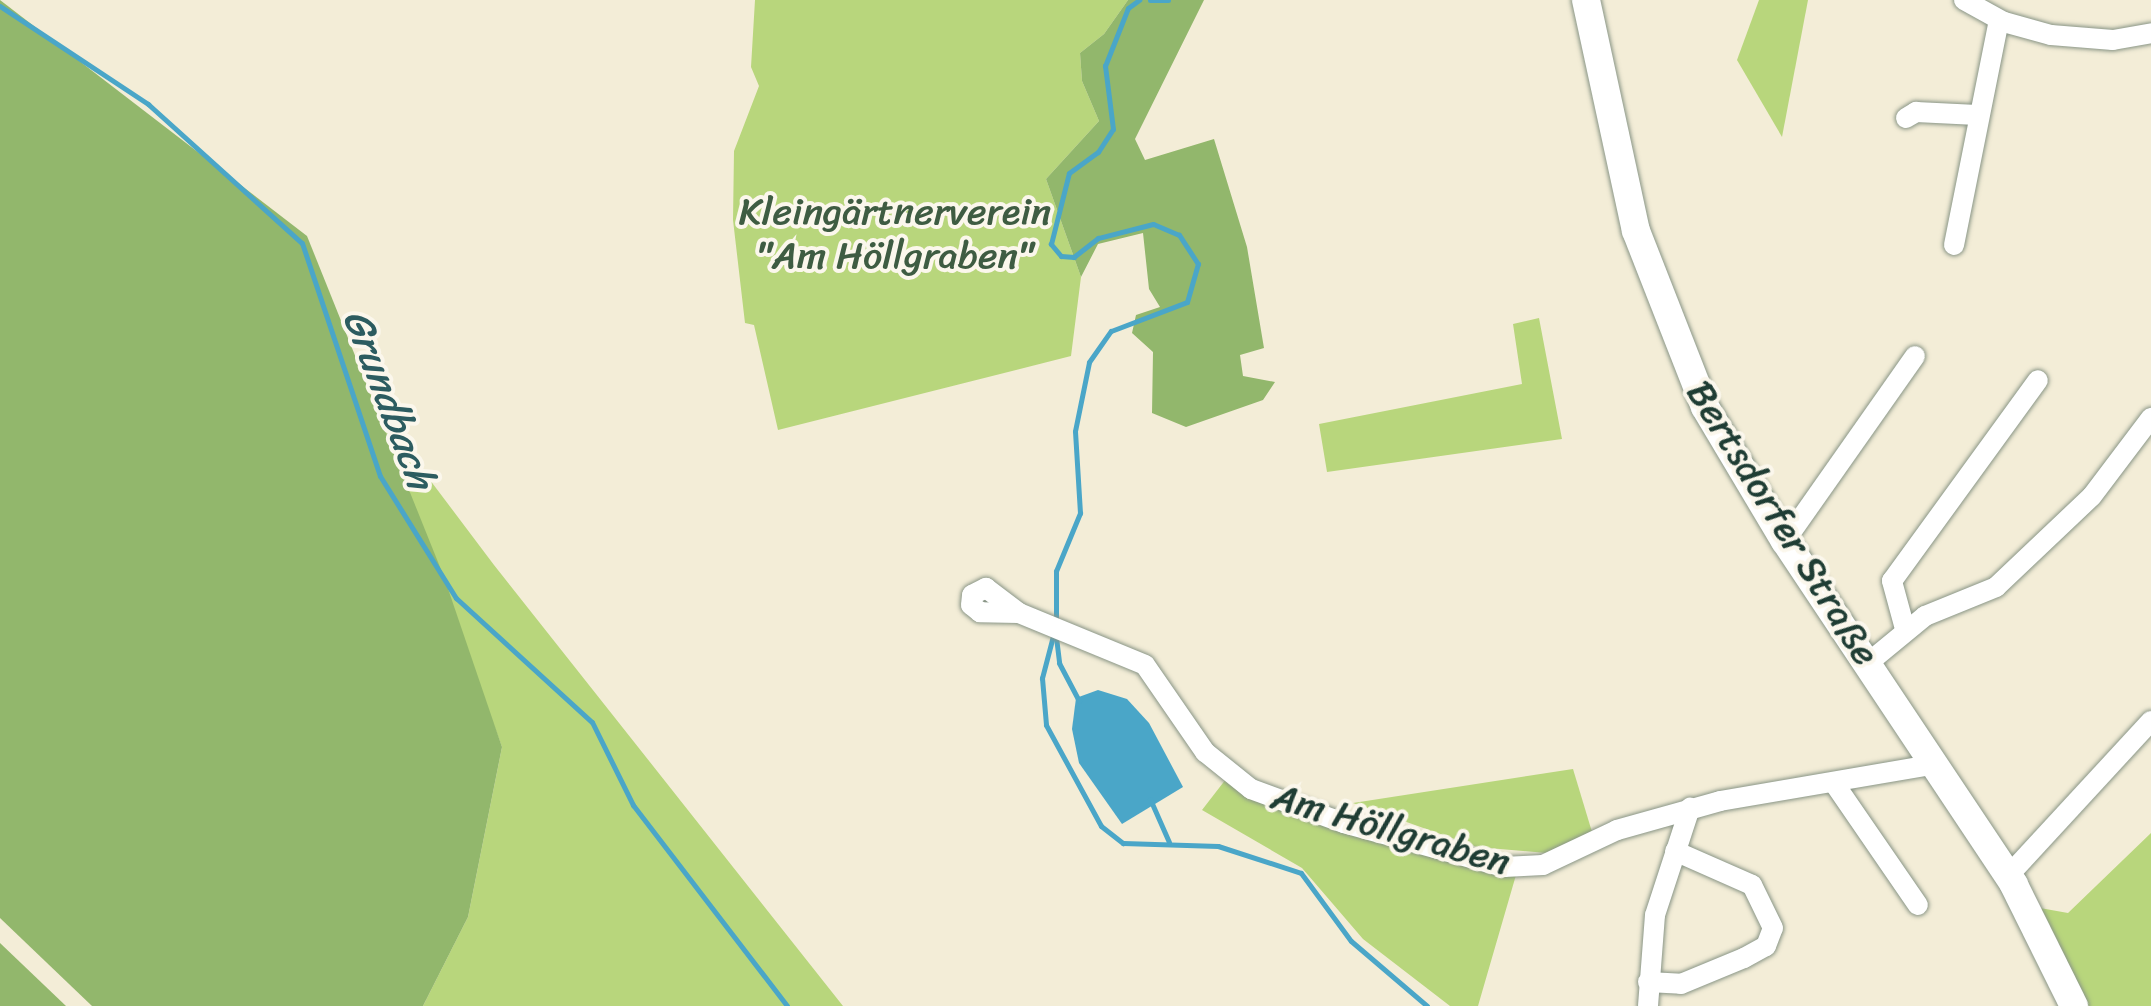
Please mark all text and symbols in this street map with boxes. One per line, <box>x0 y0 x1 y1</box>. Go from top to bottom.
park label: Kleingärtnerverein "Am Höllgraben" <box>739 189 1051 278</box>
water label: Grundbach <box>333 302 445 496</box>
street label: Bertsdorfer Straße <box>1677 372 1889 674</box>
street label: Am Höllgraben <box>1266 773 1516 885</box>

